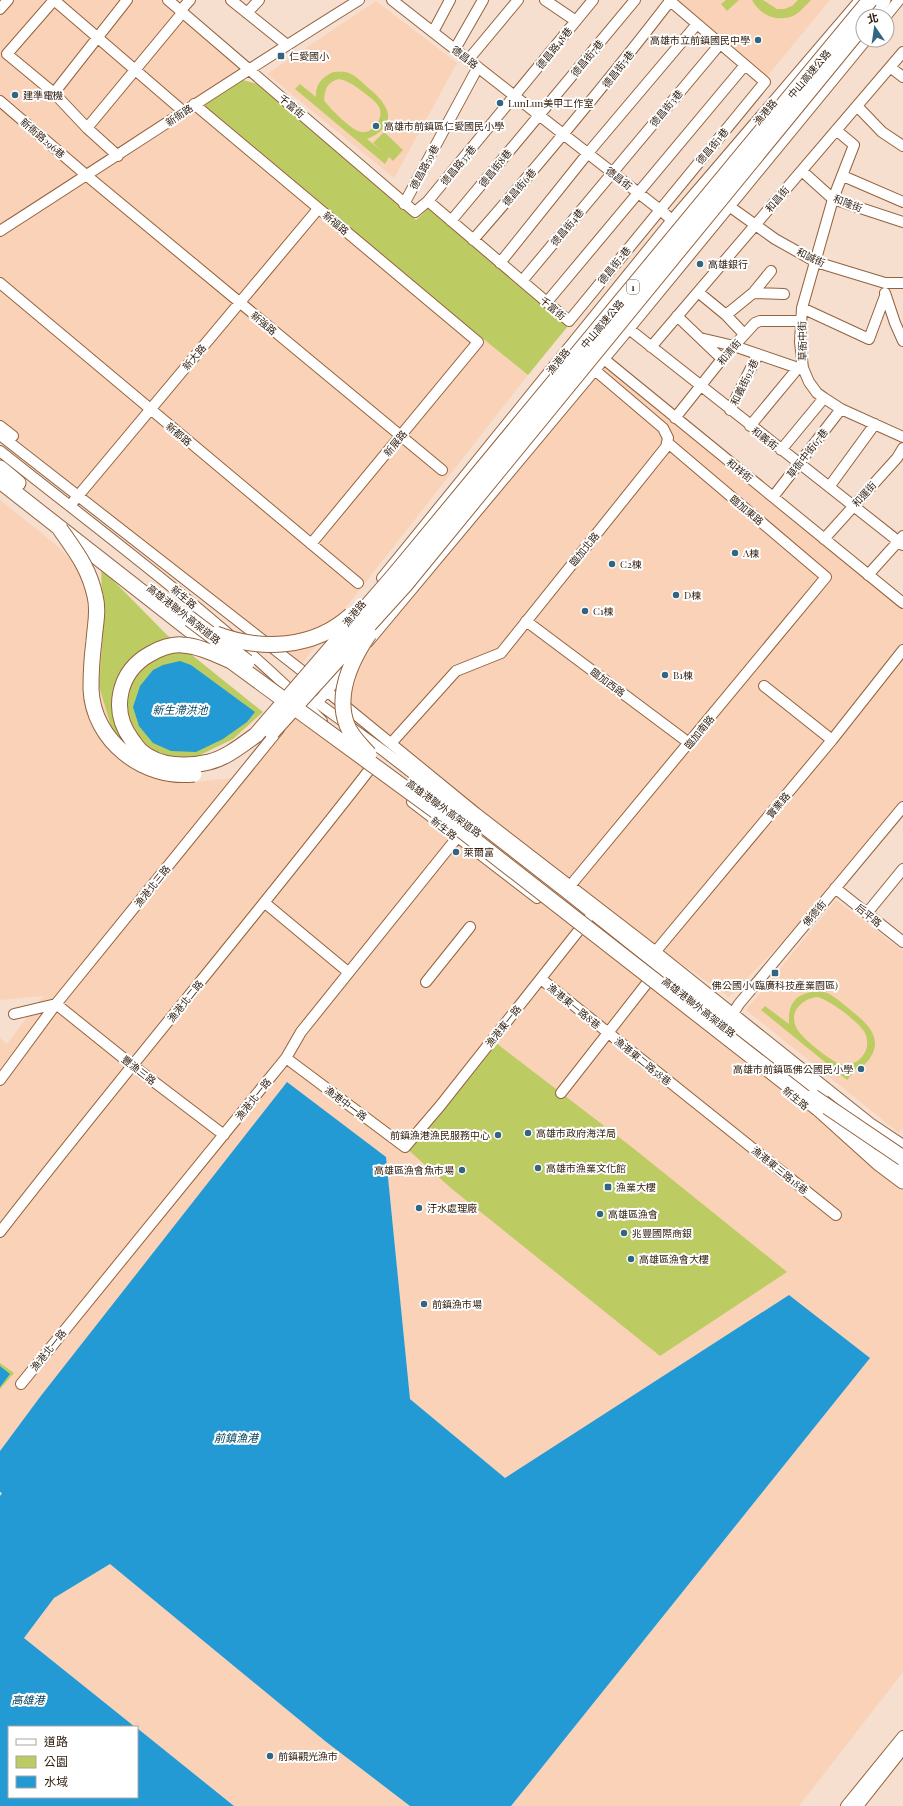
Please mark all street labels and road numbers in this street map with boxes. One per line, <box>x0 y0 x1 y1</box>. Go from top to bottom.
street label: 德昌路48巷 <box>533 24 575 72</box>
street label: 德昌街7巷 <box>567 37 607 79</box>
street label: 德昌路 <box>449 42 481 72</box>
street label: 德昌街5巷 <box>599 47 637 91</box>
street label: 中山高速公路 <box>784 47 834 101</box>
street label: 德昌街3巷 <box>646 86 686 130</box>
street label: 千富街 <box>276 91 308 121</box>
street label: 漁港路 <box>750 96 780 128</box>
street label: 新衙路 <box>163 101 195 129</box>
street label: 新衙路296巷 <box>18 115 68 161</box>
street label: 德昌街1巷 <box>693 125 731 167</box>
street label: 德昌路59巷 <box>406 142 442 192</box>
street label: 德昌路37巷 <box>437 142 479 188</box>
street label: 德昌街8巷 <box>475 146 515 190</box>
street label: 德昌街 <box>603 163 635 193</box>
street label: 德昌街6巷 <box>499 165 539 209</box>
street label: 和昌街 <box>762 183 792 215</box>
street label: 和隆街 <box>831 191 865 215</box>
street label: 德昌街4巷 <box>547 205 587 249</box>
street label: 新福路 <box>320 208 352 238</box>
street label: 德昌街2巷 <box>594 243 634 287</box>
street label: 和誠街 <box>794 244 828 270</box>
road number: 1 <box>627 280 639 294</box>
street label: 千富街 <box>537 293 569 323</box>
street label: 中山高速公路 <box>577 297 627 351</box>
street label: 新強路 <box>248 308 280 338</box>
street label: 草衙中街 <box>795 321 809 361</box>
street label: 和清街 <box>714 336 744 368</box>
street label: 新大路 <box>179 341 209 373</box>
street label: 漁港路 <box>543 345 573 377</box>
street label: 和義街92巷 <box>727 357 761 407</box>
street label: 新都路 <box>163 419 195 449</box>
street label: 和義街 <box>749 423 781 453</box>
street label: 草衙中街67巷 <box>783 425 831 481</box>
street label: 新展路 <box>380 427 410 459</box>
street label: 和祥街 <box>724 455 756 485</box>
street label: 和運街 <box>849 478 879 510</box>
street label: 臨加東路 <box>727 492 767 528</box>
street label: 臨加北路 <box>566 529 602 569</box>
street label: 高雄港聯外高架道路 <box>144 581 224 647</box>
street label: 新生路 <box>168 582 200 612</box>
street label: 漁港路 <box>339 597 369 629</box>
street label: 臨加西路 <box>588 664 628 700</box>
street label: 臨加南路 <box>681 712 717 752</box>
street label: 高雄港聯外高架道路 <box>403 776 485 840</box>
street label: 實業路 <box>763 789 793 821</box>
street label: 新生路 <box>428 813 460 843</box>
street label: 漁港北三路 <box>131 862 173 910</box>
street label: 佛德街 <box>798 897 829 930</box>
street label: 后平路 <box>853 900 885 930</box>
street label: 高雄港聯外高架道路 <box>659 974 739 1040</box>
street label: 漁港北二路 <box>164 977 206 1025</box>
street label: 漁港東一路8巷 <box>544 980 604 1032</box>
street label: 漁港東一路 <box>482 1002 524 1050</box>
street label: 漁港東二路58巷 <box>612 1034 674 1088</box>
street label: 豐漁三路 <box>119 1052 159 1088</box>
street label: 漁港北一路 <box>232 1075 274 1123</box>
street label: 漁港中一路 <box>322 1082 370 1124</box>
street label: 新生路 <box>780 1083 812 1113</box>
street label: 漁港東三路18巷 <box>749 1143 811 1197</box>
street label: 漁港北一路 <box>27 1326 69 1374</box>

